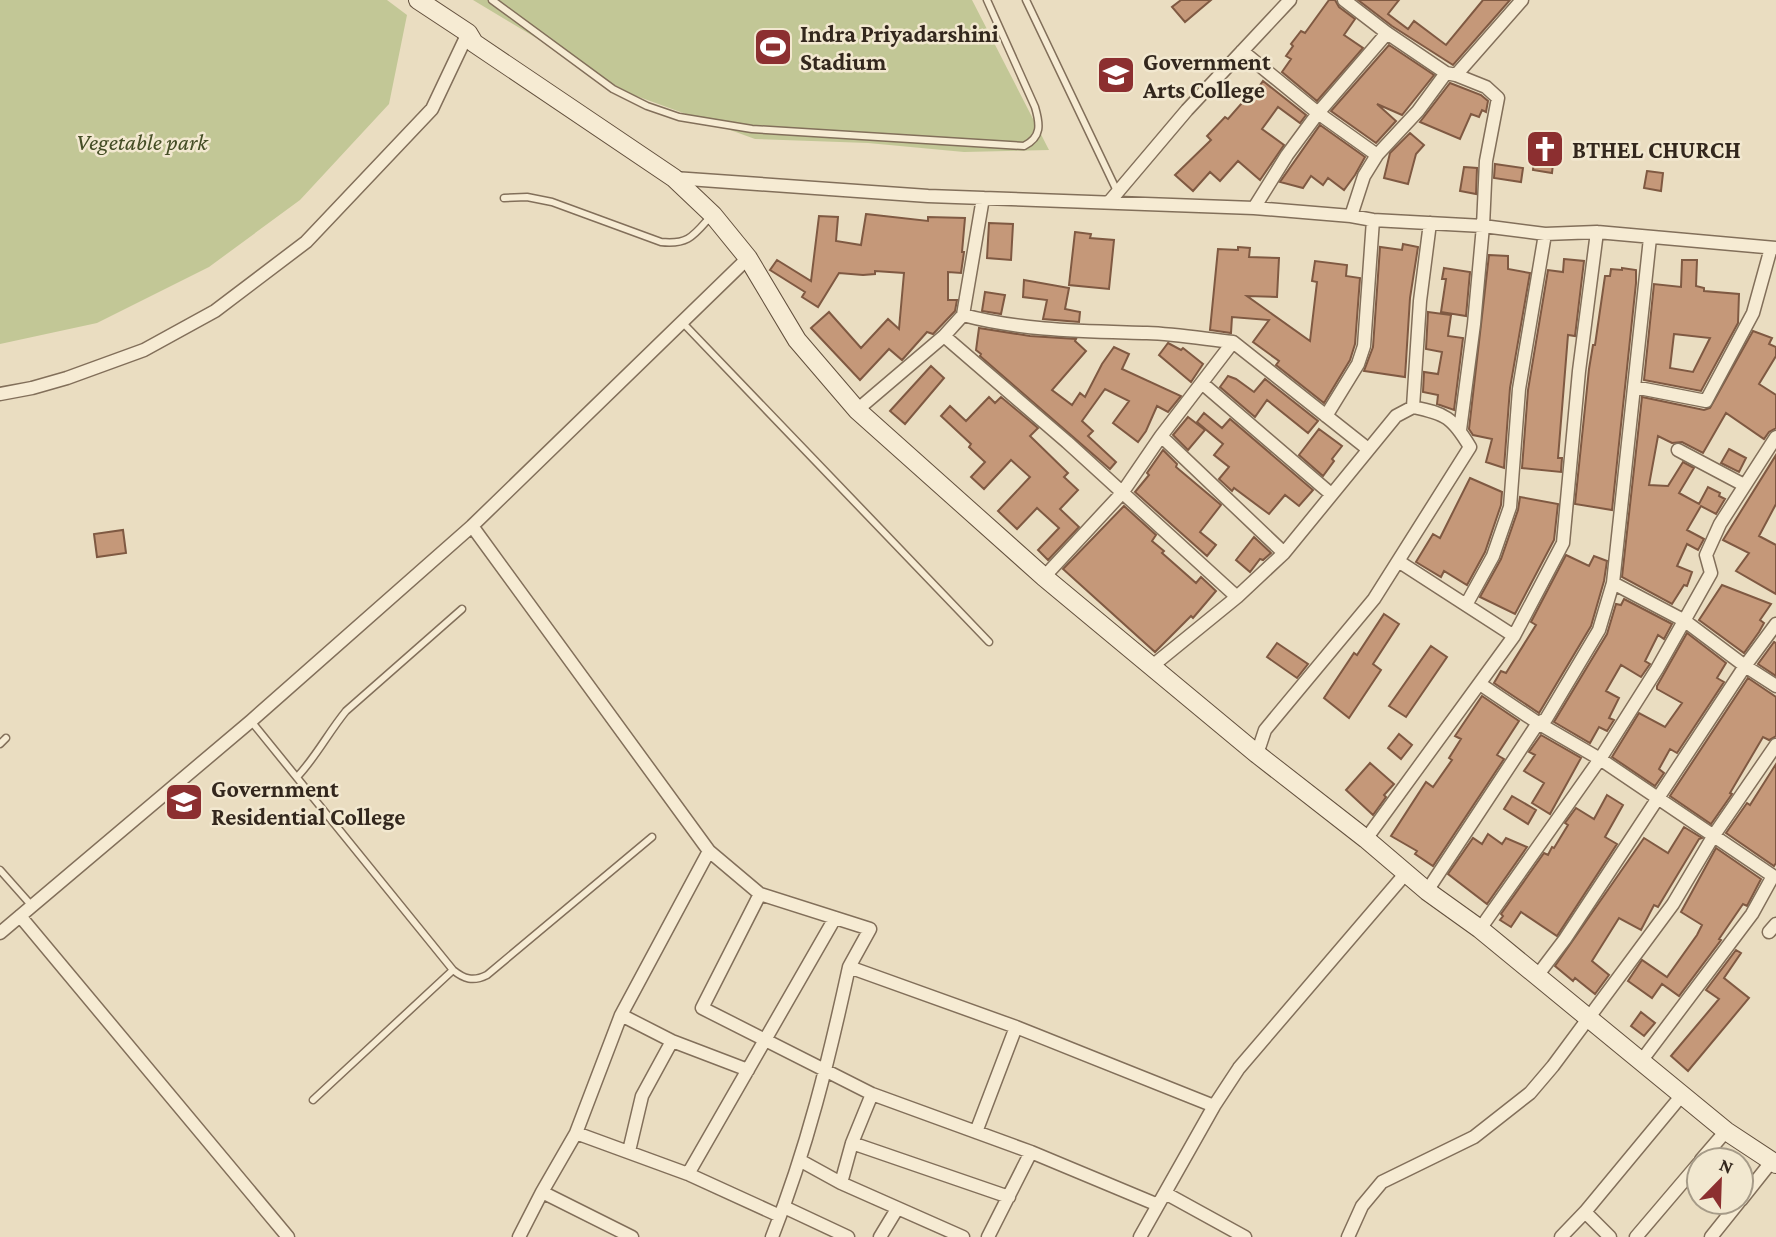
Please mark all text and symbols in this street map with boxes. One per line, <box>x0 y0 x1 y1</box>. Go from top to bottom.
place label: Indra Priyadarshini Stadium <box>800 20 999 75</box>
sports icon: Indra Priyadarshini Stadium <box>752 26 794 68</box>
place label: Government Arts College <box>1142 48 1271 103</box>
school or university icon: Government Arts College <box>1095 54 1137 96</box>
park label: Vegetable park <box>76 128 209 155</box>
church icon: BTHEL CHURCH <box>1524 128 1566 170</box>
place label: BTHEL CHURCH <box>1572 136 1741 163</box>
place label: Government Residential College <box>211 775 405 830</box>
school or university icon: Government Residential College <box>163 781 205 823</box>
north arrow <box>1685 1146 1755 1216</box>
text: N <box>1716 1154 1737 1178</box>

